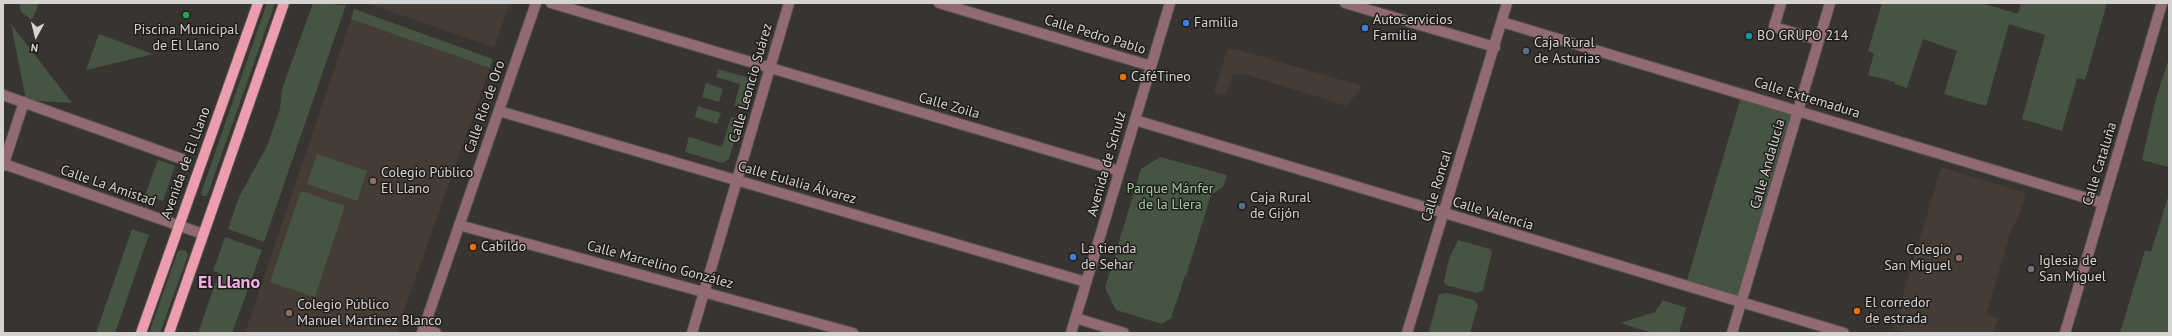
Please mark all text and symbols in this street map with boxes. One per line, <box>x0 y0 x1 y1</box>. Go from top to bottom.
marker: Piscina Municipal de El Llano <box>181 10 191 20</box>
street label: Calle Pedro Pablo <box>1042 12 1148 58</box>
place label: Autoservicios Familia <box>1373 12 1453 44</box>
place label: Familia <box>1194 15 1238 31</box>
north arrow <box>16 16 56 56</box>
marker: Familia <box>1181 18 1191 28</box>
street label: Calle Leoncio Suárez <box>726 21 776 145</box>
place label: Piscina Municipal de El Llano <box>134 22 238 54</box>
marker: Autoservicios Familia <box>1360 23 1370 33</box>
place label: BO GRUPO 214 <box>1757 28 1848 44</box>
marker: BO GRUPO 214 <box>1744 31 1754 41</box>
place label: Caja Rural de Asturias <box>1534 35 1600 68</box>
text: N <box>30 41 39 55</box>
marker: Caja Rural de Asturias <box>1521 46 1531 56</box>
street label: Calle Río de Oro <box>461 58 509 156</box>
place label: CaféTineo <box>1131 69 1191 85</box>
marker: CaféTineo <box>1118 72 1128 82</box>
street label: Calle Extremadura <box>1752 74 1862 122</box>
street label: Calle Zoila <box>916 89 982 123</box>
street label: Avenida de El Llano <box>158 105 214 221</box>
street label: Avenida de Schulz <box>1084 109 1130 219</box>
street label: Calle Andalucía <box>1747 117 1789 211</box>
street label: Calle Cataluña <box>2079 120 2121 208</box>
street label: Calle Roncal <box>1418 148 1456 224</box>
street label: Calle Eulalia Álvarez <box>736 158 858 208</box>
street label: Calle La Amistad <box>58 162 158 210</box>
place label: Colegio Público El Llano <box>381 165 473 198</box>
marker: Colegio Público El Llano <box>368 176 378 186</box>
park label: Parque Mánfer de la Llera <box>1127 181 1213 214</box>
place label: Caja Rural de Gijón <box>1250 190 1311 222</box>
street label: Calle Valencia <box>1450 194 1536 234</box>
marker: Caja Rural de Gijón <box>1237 201 1247 211</box>
street label: Calle Marcelino González <box>585 237 735 293</box>
place label: Cabildo <box>481 239 526 255</box>
place label: La tienda de Sehar <box>1081 241 1136 274</box>
marker: Cabildo <box>468 242 478 252</box>
place label: Colegio San Miguel <box>1884 242 1951 274</box>
marker: La tienda de Sehar <box>1068 252 1078 262</box>
marker: Colegio San Miguel <box>1954 253 1964 263</box>
place label: Iglesia de San Miguel <box>2039 253 2106 286</box>
marker: Iglesia de San Miguel <box>2026 264 2036 274</box>
district label: El Llano <box>198 272 260 294</box>
place label: El corredor de estrada <box>1865 295 1930 328</box>
place label: Colegio Público Manuel Martinez Blanco <box>297 297 442 330</box>
marker: El corredor de estrada <box>1852 306 1862 316</box>
marker: Colegio Público Manuel Martinez Blanco <box>284 308 294 318</box>

